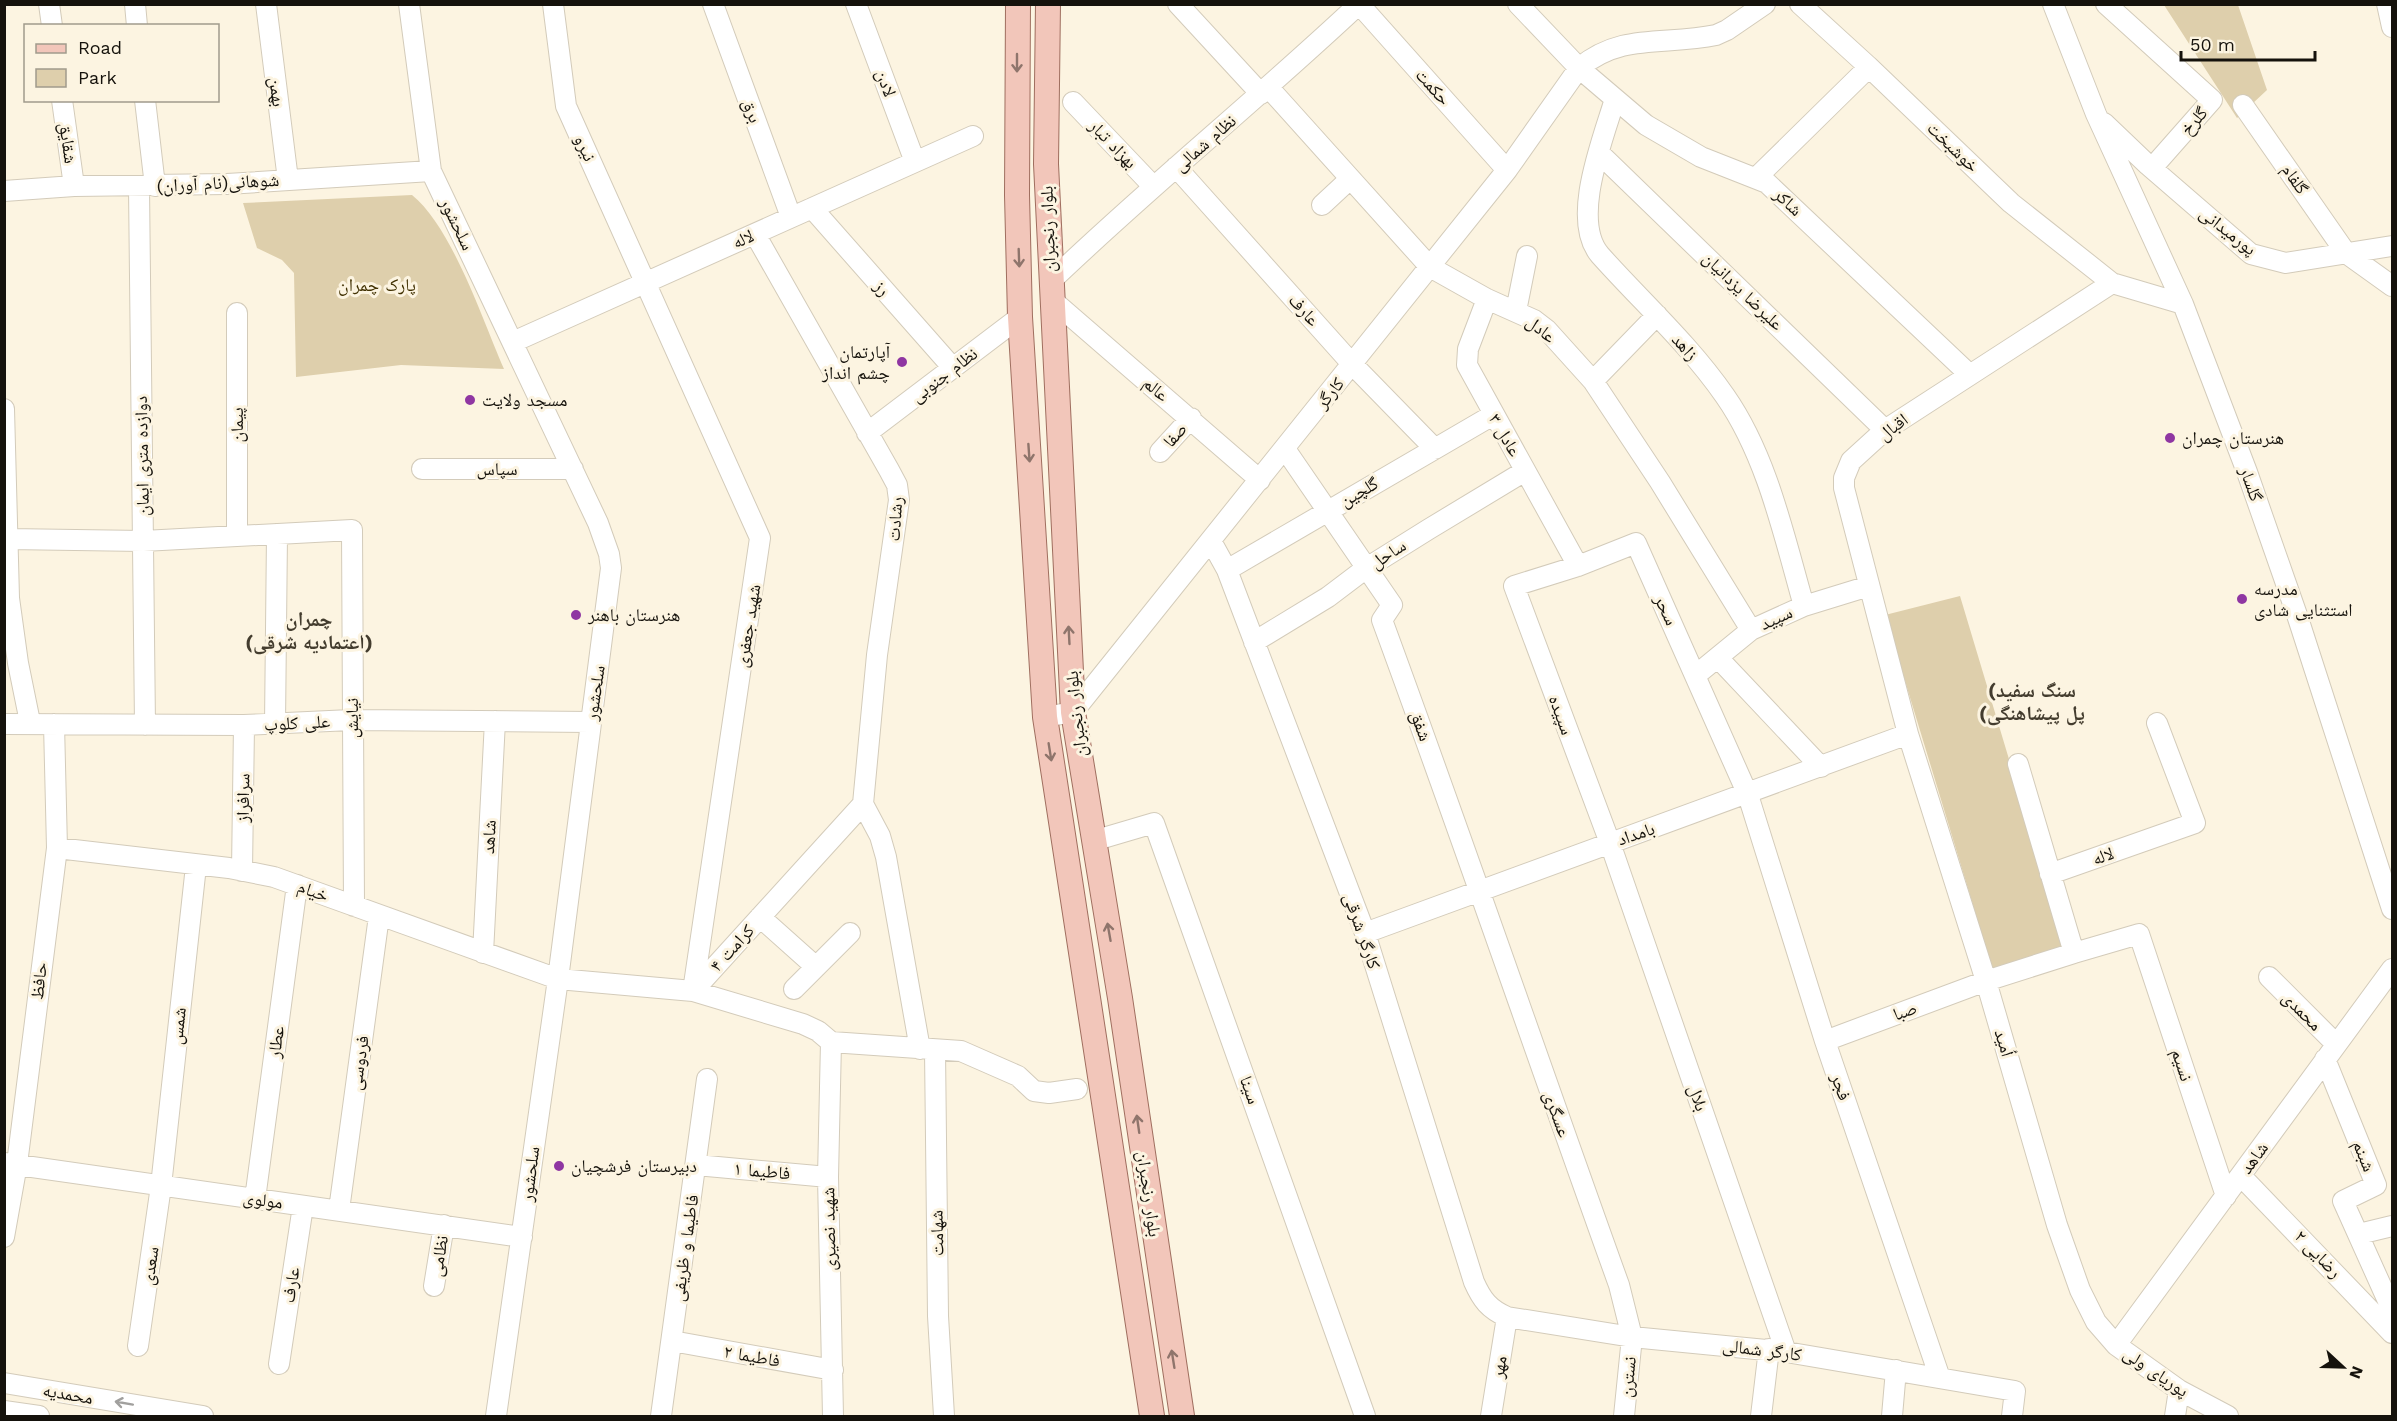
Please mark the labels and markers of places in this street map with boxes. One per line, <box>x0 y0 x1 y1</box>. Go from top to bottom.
place label: آپارتمان چشم انداز <box>821 341 890 385</box>
marker: آپارتمان چشم انداز <box>895 355 909 369</box>
place label: مسجد ولایت <box>482 389 567 410</box>
marker: مسجد ولایت <box>463 393 477 407</box>
place label: هنرستان چمران <box>2182 427 2284 449</box>
marker: هنرستان چمران <box>2163 431 2177 445</box>
place label: مدرسه استثنایی شادی <box>2254 578 2353 621</box>
marker: مدرسه استثنایی شادی <box>2235 592 2249 606</box>
place label: هنرستان باهنر <box>587 604 680 626</box>
marker: هنرستان باهنر <box>569 608 583 622</box>
place label: دبیرستان فرشچیان <box>571 1155 697 1177</box>
marker: دبیرستان فرشچیان <box>552 1159 566 1173</box>

